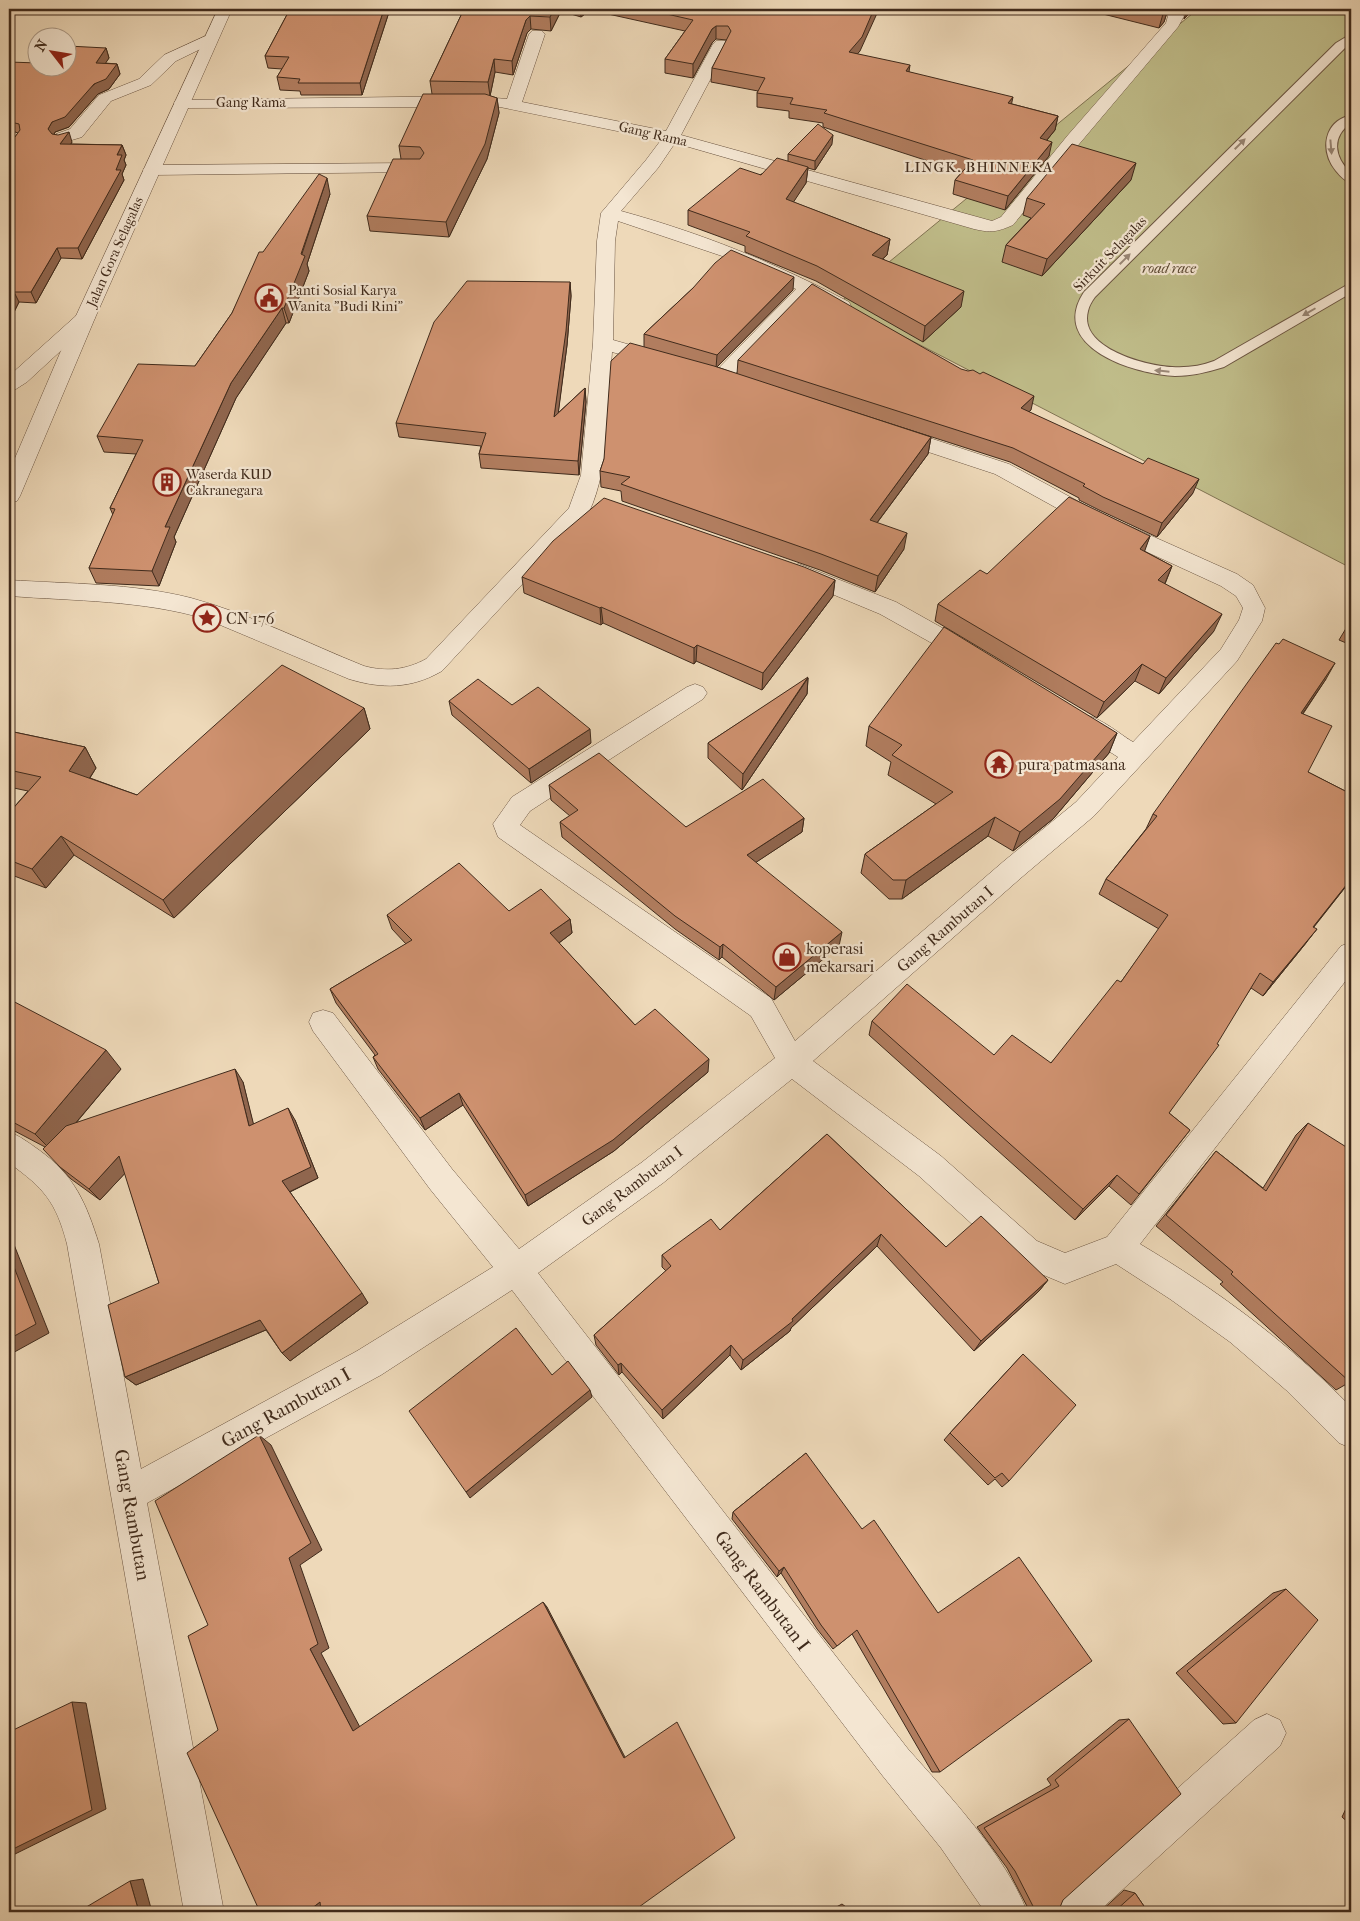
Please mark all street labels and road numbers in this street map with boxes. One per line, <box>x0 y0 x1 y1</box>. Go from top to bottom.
street label: Gang Rama <box>216 94 287 111</box>
street label: Gang Rama <box>617 118 690 150</box>
street label: Jalan Gora Selagalas <box>83 194 147 311</box>
street label: Sirkuit Selagalas <box>1070 213 1150 295</box>
street label: Gang Rambutan I <box>893 882 997 976</box>
street label: Gang Rambutan I <box>578 1142 686 1230</box>
street label: Gang Rambutan I <box>217 1363 355 1453</box>
street label: Gang Rambutan <box>110 1448 154 1582</box>
street label: Gang Rambutan I <box>710 1527 814 1655</box>

